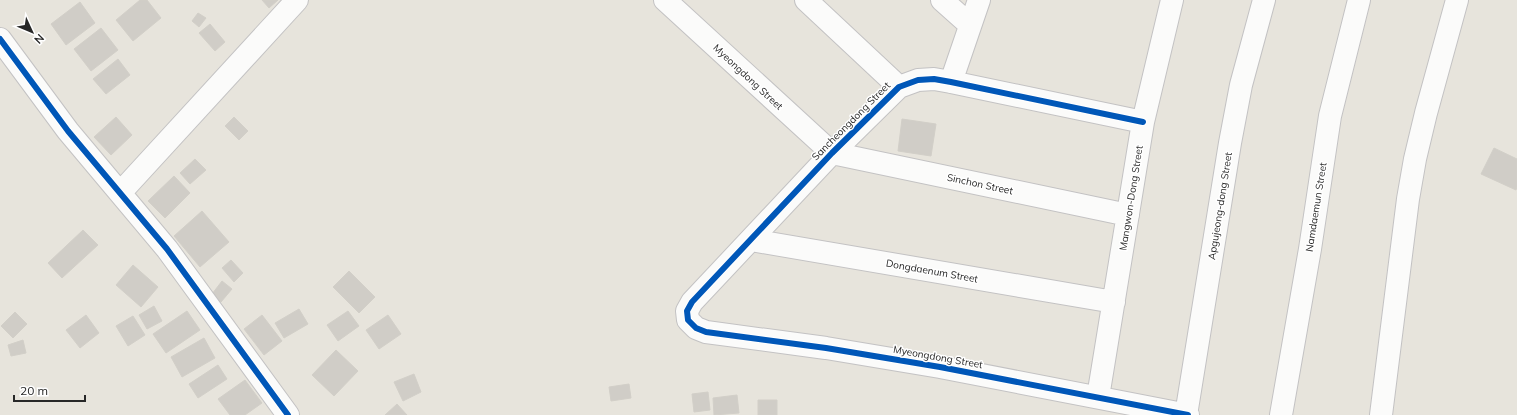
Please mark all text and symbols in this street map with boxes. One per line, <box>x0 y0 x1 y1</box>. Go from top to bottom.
north arrow <box>12 12 52 52</box>
text: N <box>31 31 47 47</box>
street label: Myeongdong Street <box>710 41 786 113</box>
street label: Sancheongdong Street <box>809 79 893 163</box>
street label: Mangwon-Dong Street <box>1116 144 1146 252</box>
street label: Apgujeong-dong Street <box>1205 151 1235 261</box>
street label: Namdaemun Street <box>1303 161 1330 253</box>
street label: Sinchon Street <box>946 171 1015 197</box>
street label: Dongdaenum Street <box>885 257 980 286</box>
street label: Myeongdong Street <box>892 343 984 371</box>
scale bar <box>14 377 85 403</box>
text: 20 m <box>20 383 48 398</box>

